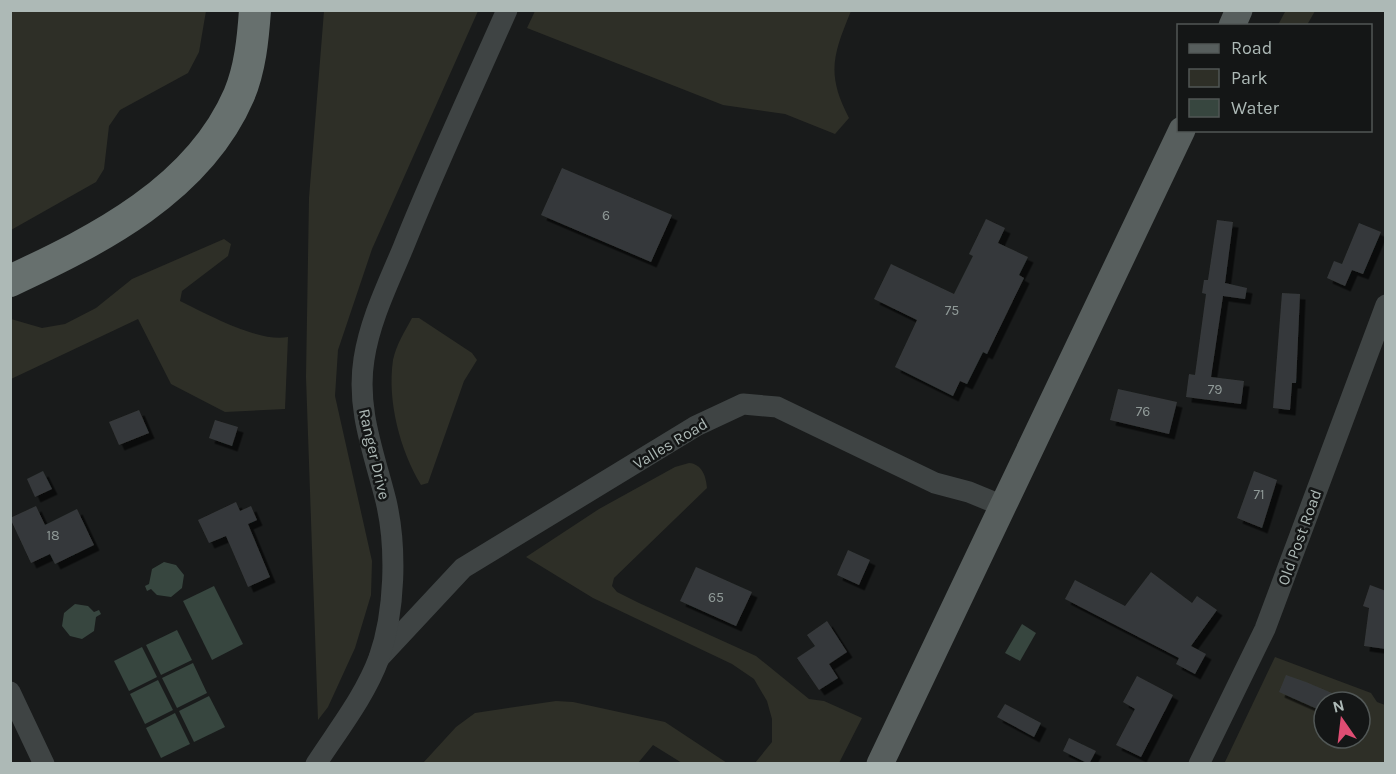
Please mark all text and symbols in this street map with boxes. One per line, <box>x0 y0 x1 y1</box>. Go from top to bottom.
legend <box>1177 24 1372 132</box>
text: Road <box>1231 37 1272 59</box>
text: Park <box>1231 67 1268 89</box>
text: Water <box>1231 97 1279 119</box>
house number: 6 <box>602 207 610 224</box>
house number: 75 <box>945 302 959 319</box>
house number: 79 <box>1208 381 1222 398</box>
house number: 76 <box>1136 403 1150 420</box>
street label: Ranger Drive <box>355 407 394 501</box>
street label: Valles Road <box>630 414 711 473</box>
house number: 71 <box>1253 486 1265 503</box>
street label: Old Post Road <box>1273 487 1326 588</box>
house number: 18 <box>46 527 60 544</box>
house number: 65 <box>708 589 724 606</box>
north arrow <box>1312 690 1372 750</box>
text: N <box>1331 695 1346 717</box>

